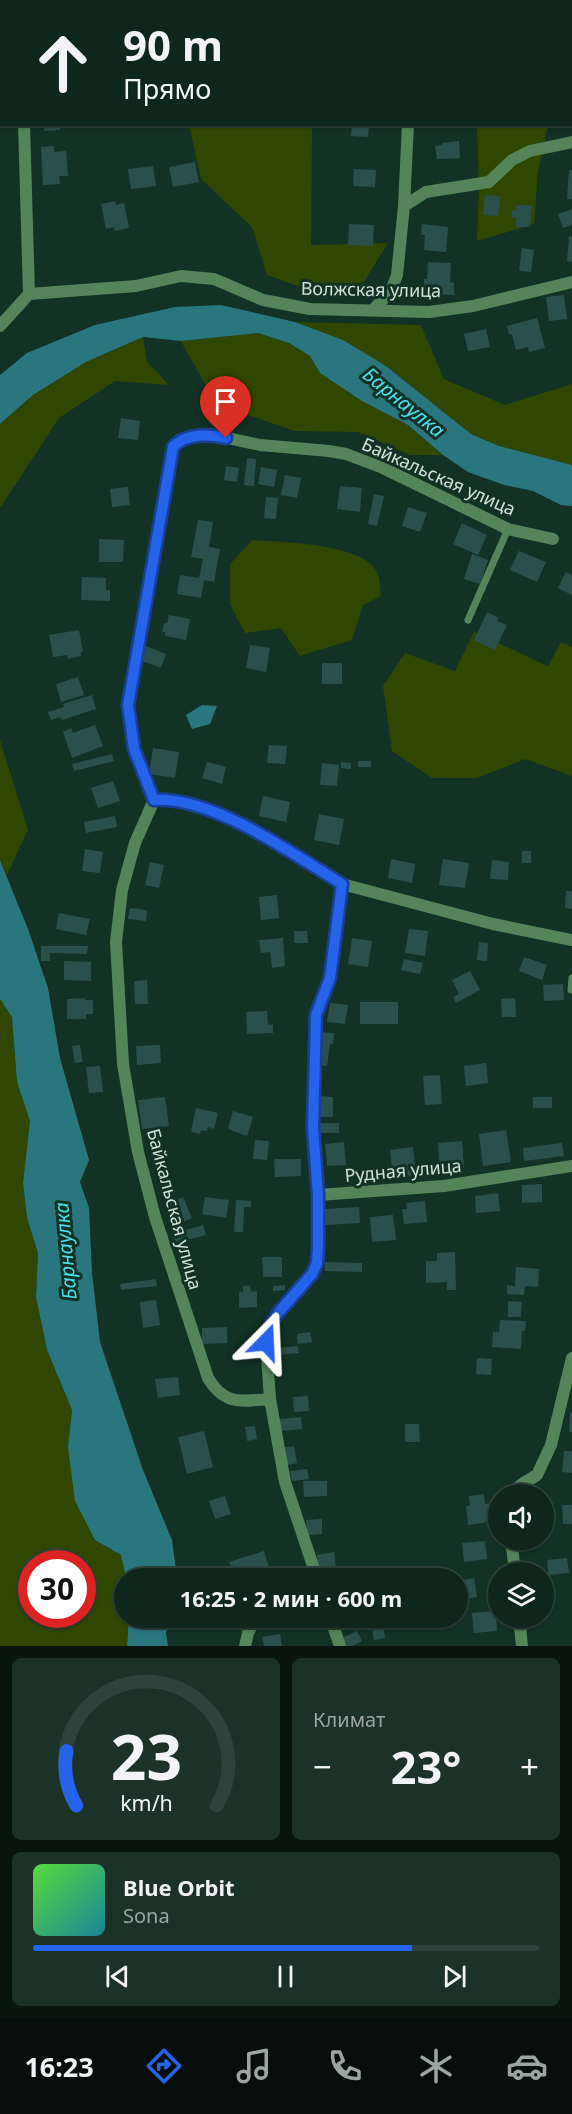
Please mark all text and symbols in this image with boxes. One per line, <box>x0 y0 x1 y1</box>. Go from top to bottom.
text: 90 m <box>123 16 223 73</box>
icon: ahead <box>24 24 102 102</box>
text: Прямо <box>123 70 211 107</box>
street label: Волжская улица <box>301 276 441 302</box>
water label: Барнаулка <box>358 361 450 443</box>
pin <box>200 376 251 438</box>
icon: arrive <box>209 385 242 418</box>
street label: Байкальская улица <box>358 431 520 521</box>
street label: Байкальская улица <box>142 1126 208 1292</box>
street label: Рудная улица <box>344 1153 462 1187</box>
water label: Барнаулка <box>47 1201 83 1301</box>
position arrow <box>234 1310 298 1374</box>
map controls <box>488 1484 554 1628</box>
button: sound <box>488 1484 554 1550</box>
speed limit sign: 30 <box>18 1550 96 1628</box>
button: layers <box>488 1562 554 1628</box>
text: 16:25 · 2 мин · 600 m <box>180 1583 402 1613</box>
text: Климат <box>313 1706 385 1733</box>
text: 23 <box>110 1713 182 1798</box>
text: 23° <box>391 1736 461 1797</box>
text: − <box>313 1744 332 1789</box>
text: + <box>520 1744 539 1789</box>
text: km/h <box>120 1788 172 1817</box>
text: Blue Orbit <box>123 1872 235 1902</box>
text: Sona <box>123 1902 170 1929</box>
icon: previous <box>101 1960 134 1993</box>
icon: pause <box>269 1960 302 1993</box>
icon: next <box>438 1960 471 1993</box>
icon: directions <box>143 2045 185 2087</box>
icon: music <box>233 2045 275 2087</box>
icon: phone <box>324 2045 366 2087</box>
icon: climate <box>415 2045 457 2087</box>
icon: car <box>506 2045 548 2087</box>
text: 16:23 <box>24 2048 94 2085</box>

